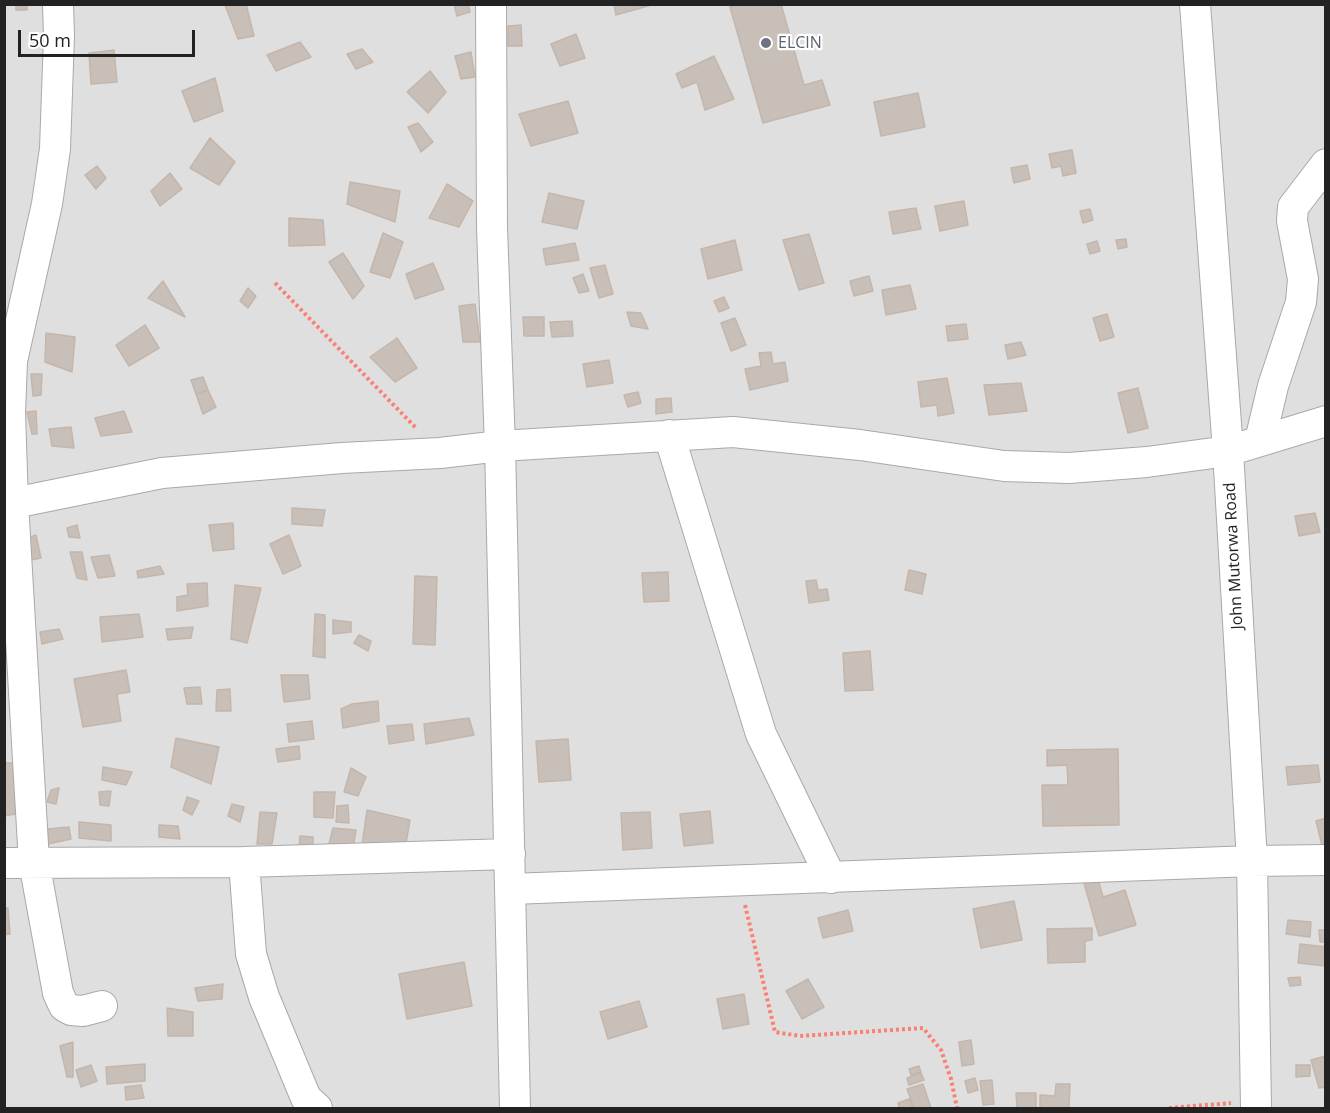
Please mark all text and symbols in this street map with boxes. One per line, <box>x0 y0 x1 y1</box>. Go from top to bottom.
scale bar <box>21 18 198 56</box>
text: 50 m <box>29 28 71 52</box>
place label: ELCIN <box>778 33 822 53</box>
marker: ELCIN <box>759 36 773 50</box>
street label: John Mutorwa Road <box>1221 482 1247 630</box>

